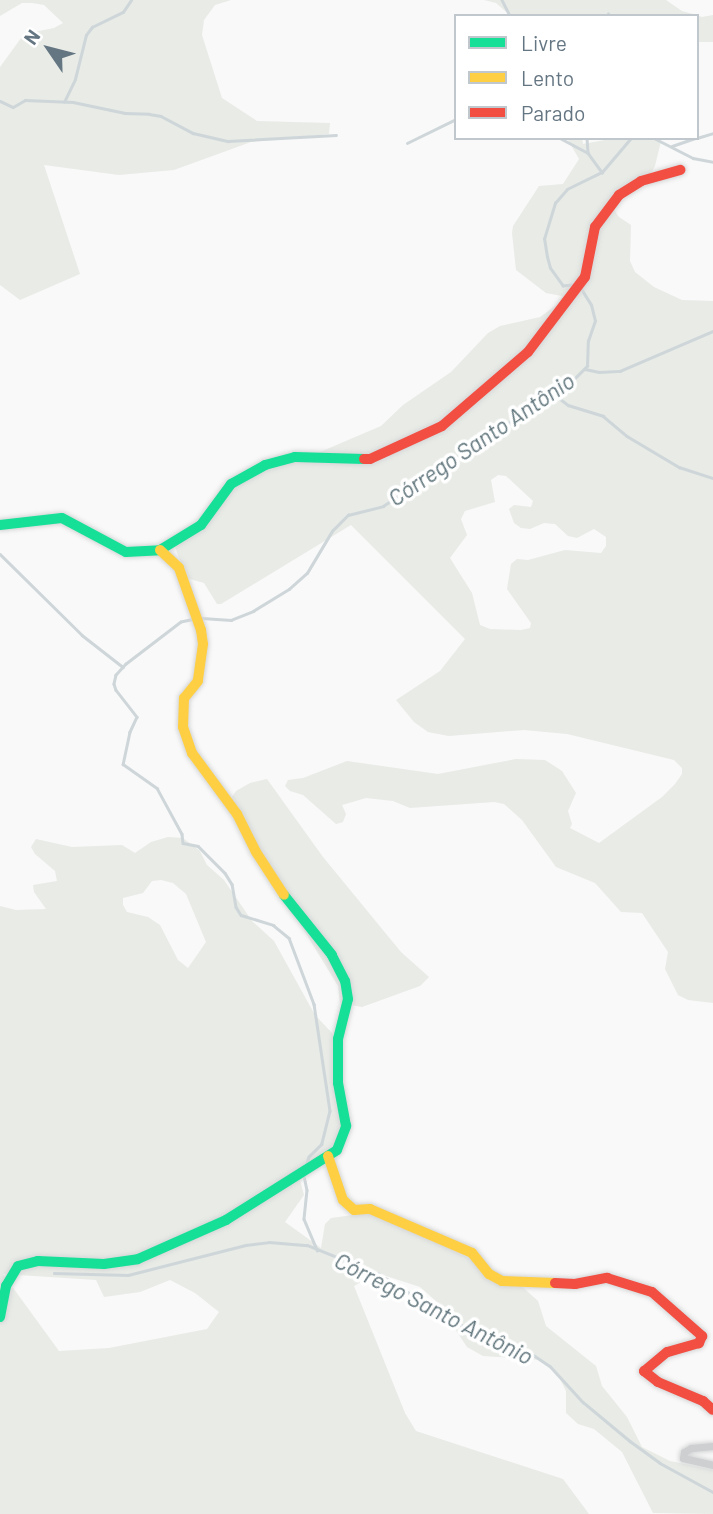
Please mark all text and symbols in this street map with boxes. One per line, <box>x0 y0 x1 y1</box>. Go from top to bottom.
north arrow <box>14 14 84 84</box>
legend <box>454 14 699 140</box>
text: N <box>18 25 44 48</box>
text: Livre <box>521 30 567 55</box>
text: Lento <box>521 65 574 90</box>
text: Parado <box>521 100 585 125</box>
water label: Córrego Santo Antônio <box>383 366 579 512</box>
water label: Córrego Santo Antônio <box>330 1246 538 1370</box>

